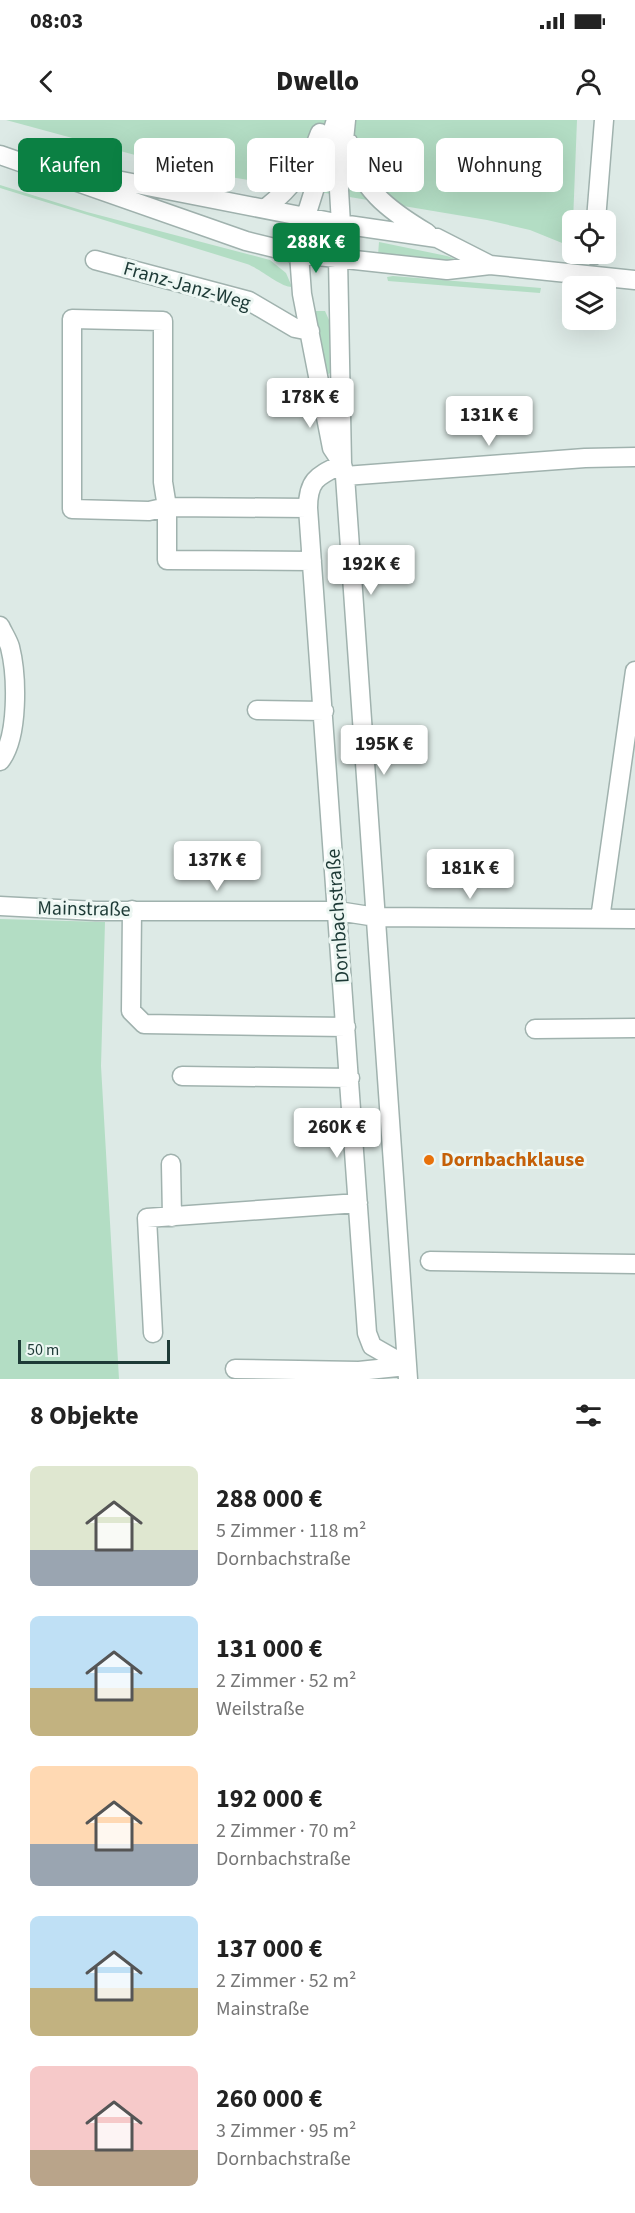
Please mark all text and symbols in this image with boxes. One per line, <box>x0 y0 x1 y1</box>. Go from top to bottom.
text: 08:03 <box>30 5 83 37</box>
text: Dwello <box>276 62 359 101</box>
icon: back <box>30 65 63 98</box>
icon: person <box>572 65 605 98</box>
chip: Kaufen <box>18 138 122 192</box>
chip: Mieten <box>134 138 235 192</box>
chip: Filter <box>247 138 335 192</box>
chip: Neu <box>347 138 424 192</box>
chip: Wohnung <box>436 138 563 192</box>
map controls <box>562 210 616 330</box>
button: locate <box>562 210 616 264</box>
pin: 288K € <box>267 223 365 274</box>
text: 288K € <box>287 228 345 256</box>
street label: Franz-Janz-Weg <box>120 254 254 318</box>
button: layers <box>562 276 616 330</box>
pin: 178K € <box>261 378 359 429</box>
text: 178K € <box>281 383 339 411</box>
pin: 131K € <box>440 396 538 447</box>
text: 131K € <box>460 401 518 429</box>
pin: 192K € <box>322 545 420 596</box>
text: 192K € <box>342 550 400 578</box>
pin: 195K € <box>335 725 433 776</box>
text: 195K € <box>355 730 413 758</box>
pin: 137K € <box>168 841 266 892</box>
text: 137K € <box>188 846 246 874</box>
street label: Dornbachstraße <box>319 848 357 984</box>
pin: 181K € <box>421 849 519 900</box>
text: 181K € <box>441 854 499 882</box>
street label: Mainstraße <box>37 894 131 924</box>
pin: 260K € <box>288 1108 386 1159</box>
text: 260K € <box>308 1113 366 1141</box>
place label: Dornbachklause <box>441 1146 585 1174</box>
marker: Dornbachklause <box>422 1153 436 1167</box>
scale bar <box>18 1337 170 1364</box>
text: 50 m <box>27 1339 59 1361</box>
text: 8 Objekte <box>30 1397 139 1434</box>
icon: filters <box>572 1399 605 1432</box>
text: 288 000 € <box>216 1480 323 1517</box>
icon: home <box>78 1490 150 1562</box>
text: 5 Zimmer · 118 m² <box>216 1517 366 1545</box>
text: Dornbachstraße <box>216 1545 351 1573</box>
text: 131 000 € <box>216 1630 323 1667</box>
icon: home <box>78 1640 150 1712</box>
text: 2 Zimmer · 52 m² <box>216 1667 356 1695</box>
text: Weilstraße <box>216 1695 304 1723</box>
text: 192 000 € <box>216 1780 323 1817</box>
icon: home <box>78 1790 150 1862</box>
text: 2 Zimmer · 70 m² <box>216 1817 356 1845</box>
text: Dornbachstraße <box>216 1845 351 1873</box>
text: 137 000 € <box>216 1930 323 1967</box>
icon: home <box>78 1940 150 2012</box>
text: 2 Zimmer · 52 m² <box>216 1967 356 1995</box>
text: Mainstraße <box>216 1995 309 2023</box>
text: 260 000 € <box>216 2080 323 2117</box>
icon: home <box>78 2090 150 2162</box>
text: 3 Zimmer · 95 m² <box>216 2117 356 2145</box>
text: Dornbachstraße <box>216 2145 351 2173</box>

